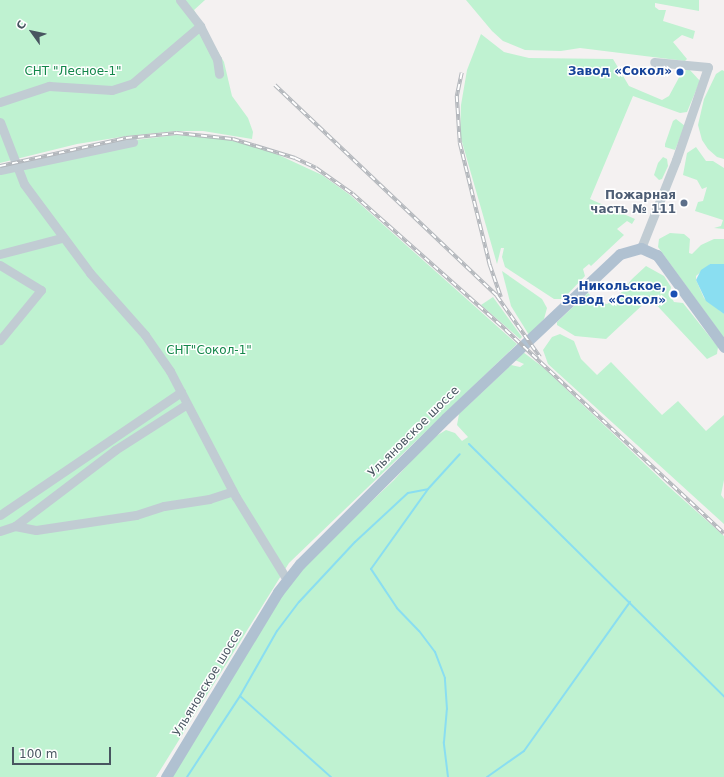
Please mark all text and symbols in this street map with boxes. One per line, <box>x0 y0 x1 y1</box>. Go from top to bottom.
north arrow <box>12 12 52 52</box>
text: С <box>14 18 29 32</box>
park label: СНТ "Лесное-1" <box>24 65 122 79</box>
place label: Завод «Сокол» <box>568 65 672 79</box>
marker: Завод «Сокол» <box>675 67 685 77</box>
place label: Пожарная часть № 111 <box>590 189 676 217</box>
marker: Пожарная часть № 111 <box>679 198 689 208</box>
place label: Никольское, Завод «Сокол» <box>562 280 666 308</box>
marker: Никольское, Завод «Сокол» <box>669 289 679 299</box>
park label: СНТ"Сокол-1" <box>166 344 252 358</box>
street label: Ульяновское шоссе <box>365 383 463 481</box>
street label: Ульяновское шоссе <box>170 627 246 739</box>
scale bar <box>14 739 113 765</box>
text: 100 m <box>19 747 57 761</box>

